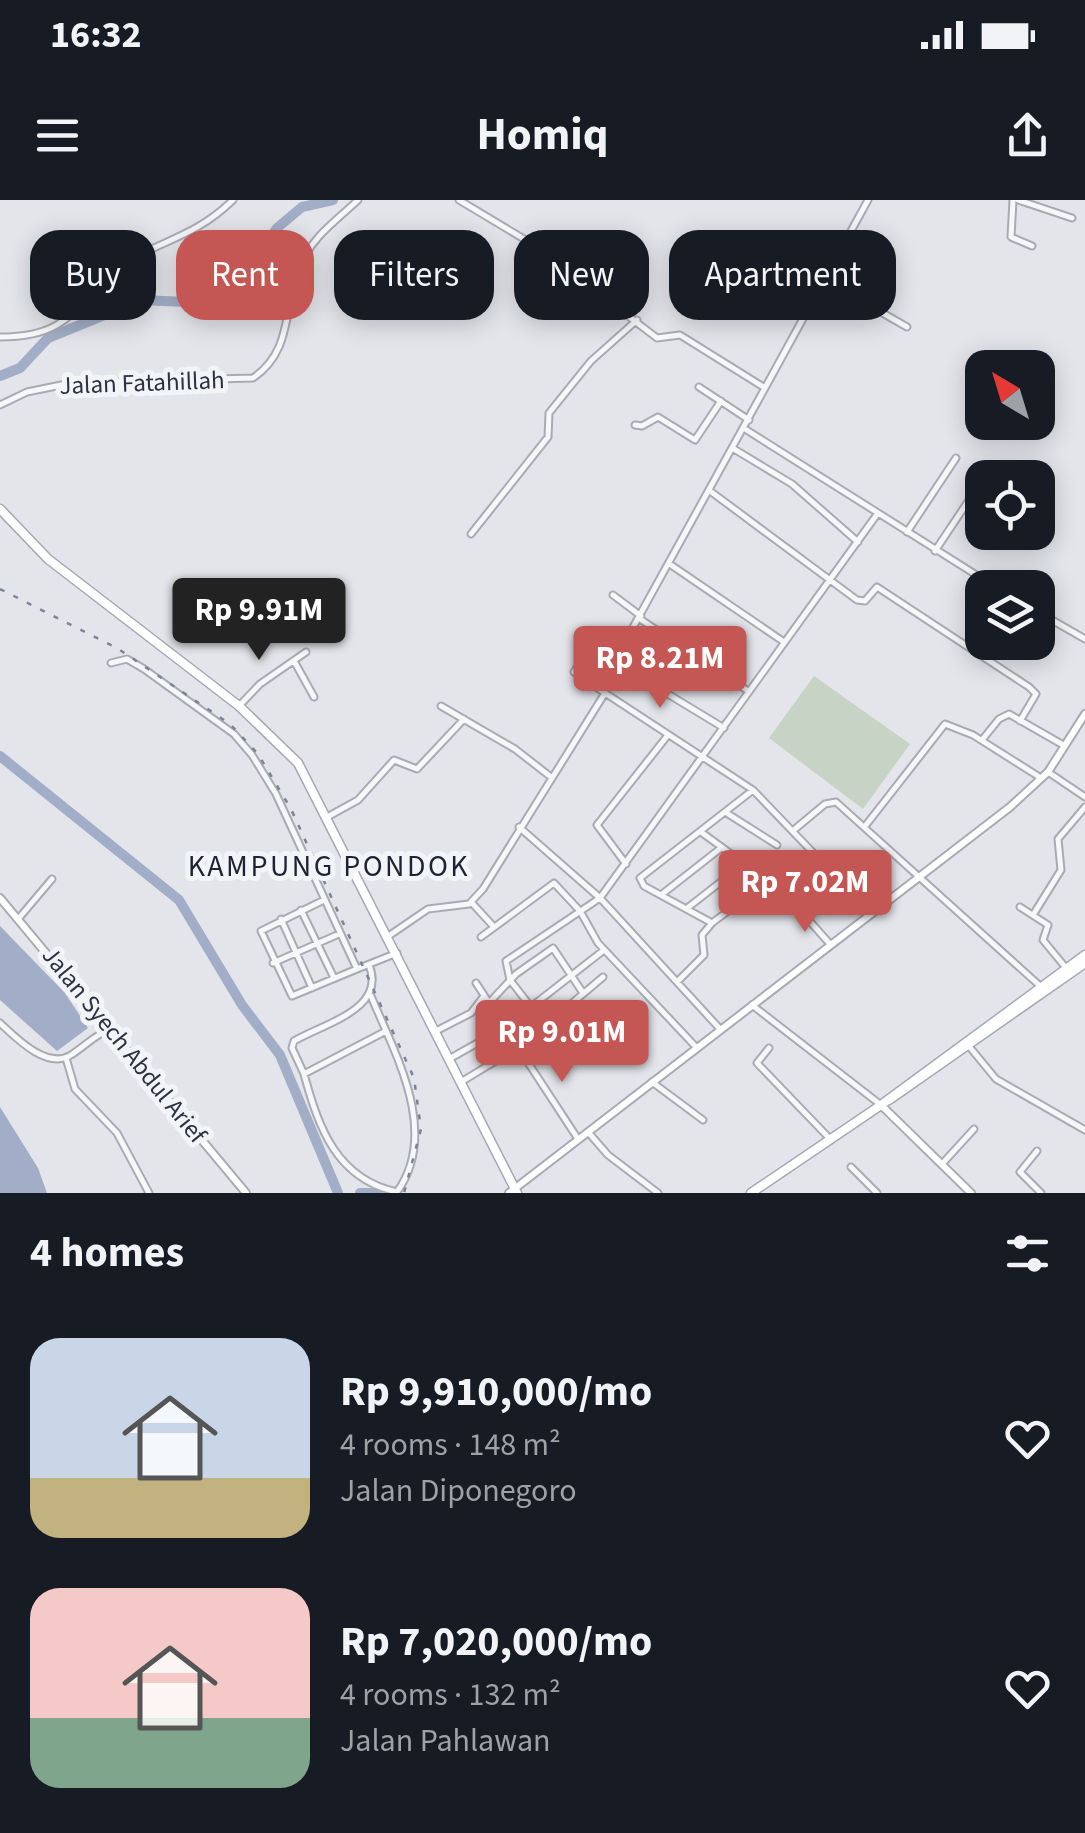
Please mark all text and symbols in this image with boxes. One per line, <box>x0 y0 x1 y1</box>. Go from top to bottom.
text: 16:32 <box>50 8 142 62</box>
text: Homiq <box>476 103 609 167</box>
icon: menu <box>30 108 85 163</box>
icon: share <box>1000 108 1055 163</box>
chip: Buy <box>30 230 156 320</box>
chip: Rent <box>176 230 314 320</box>
chip: Filters <box>334 230 494 320</box>
chip: New <box>514 230 649 320</box>
chip: Apartment <box>669 230 896 320</box>
north arrow <box>965 350 1055 440</box>
map controls <box>965 350 1055 660</box>
street label: Jalan Fatahillah <box>59 362 225 404</box>
button: locate <box>965 460 1055 550</box>
button: layers <box>965 570 1055 660</box>
pin: Rp 9.91M <box>156 578 362 663</box>
text: Rp 9.91M <box>194 587 324 633</box>
pin: Rp 8.21M <box>557 626 763 711</box>
text: Rp 8.21M <box>595 635 725 681</box>
district label: KAMPUNG PONDOK <box>188 845 470 888</box>
pin: Rp 7.02M <box>702 850 908 935</box>
text: Rp 7.02M <box>740 859 870 905</box>
street label: Jalan Syech Abdul Arief <box>33 939 215 1152</box>
pin: Rp 9.01M <box>459 1000 665 1085</box>
text: Rp 9.01M <box>497 1009 627 1055</box>
text: 4 homes <box>30 1223 184 1283</box>
icon: filters <box>1000 1226 1055 1281</box>
text: Rp 9,910,000/mo <box>340 1362 652 1422</box>
icon: home <box>110 1378 230 1498</box>
icon: heart <box>1000 1411 1055 1466</box>
text: 4 rooms · 148 m² <box>340 1422 561 1468</box>
text: Jalan Diponegoro <box>340 1468 577 1514</box>
text: Rp 7,020,000/mo <box>340 1612 652 1672</box>
icon: home <box>110 1628 230 1748</box>
icon: heart <box>1000 1661 1055 1716</box>
text: 4 rooms · 132 m² <box>340 1672 561 1718</box>
text: Jalan Pahlawan <box>340 1718 551 1764</box>

